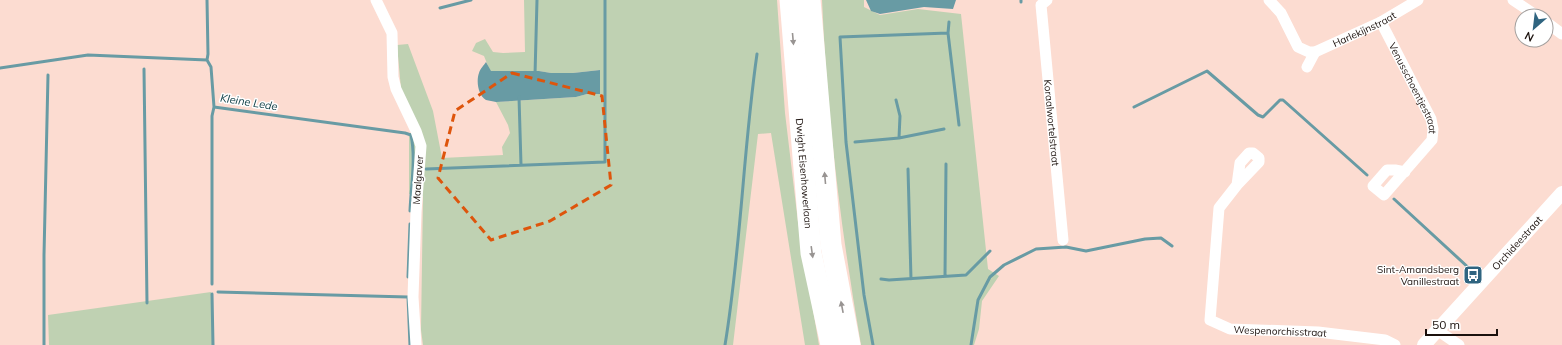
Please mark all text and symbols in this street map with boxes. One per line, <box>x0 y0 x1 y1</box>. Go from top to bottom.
street label: Harlekijnstraat <box>1330 8 1398 50</box>
north arrow <box>1514 8 1554 48</box>
text: N <box>1522 29 1536 45</box>
one-way arrow <box>789 33 796 45</box>
street label: Venusschoentjestraat <box>1386 40 1440 135</box>
street label: Koraalwortelstraat <box>1041 79 1063 167</box>
water label: Kleine Lede <box>219 91 279 113</box>
street label: Dwight Eisenhowerlaan <box>793 118 815 229</box>
street label: Maalgaver <box>410 155 426 205</box>
one-way arrow <box>821 172 828 184</box>
street label: Orchideestraat <box>1489 213 1545 273</box>
one-way arrow <box>809 246 815 258</box>
place label: Sint-Amandsberg Vanillestraat <box>1377 263 1459 288</box>
bus stop icon: Sint-Amandsberg Vanillestraat <box>1462 264 1484 286</box>
one-way arrow <box>839 301 845 313</box>
scale bar <box>1426 311 1497 337</box>
text: 50 m <box>1432 317 1460 332</box>
street label: Wespenorchisstraat <box>1233 323 1328 340</box>

